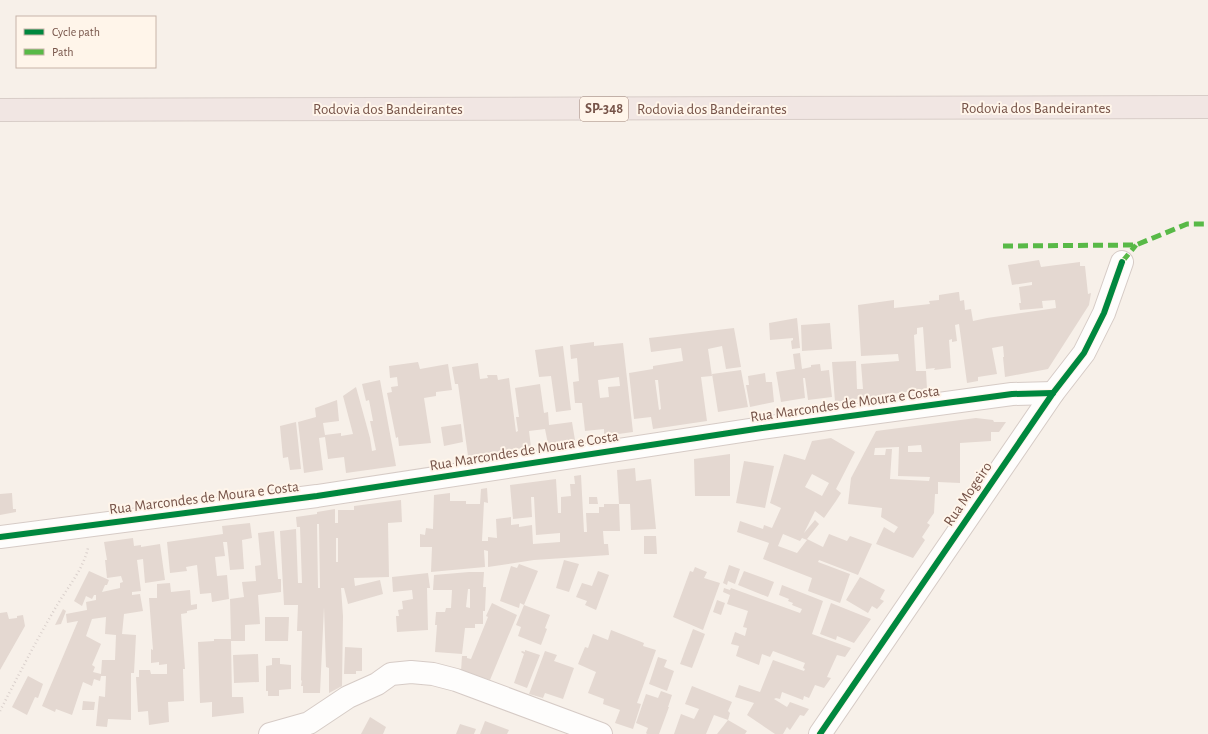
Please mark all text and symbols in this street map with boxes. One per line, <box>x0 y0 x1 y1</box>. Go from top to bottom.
legend <box>16 16 156 68</box>
text: Cycle path <box>52 26 100 39</box>
text: Path <box>52 46 74 58</box>
road number: SP-348 <box>580 97 628 121</box>
street label: Rodovia dos Bandeirantes <box>961 101 1111 116</box>
street label: Rodovia dos Bandeirantes <box>313 102 463 117</box>
street label: Rodovia dos Bandeirantes <box>637 102 787 117</box>
street label: Rua Marcondes de Moura e Costa <box>749 383 941 425</box>
street label: Rua Marcondes de Moura e Costa <box>429 429 620 473</box>
street label: Rua Mogeiro <box>941 459 995 529</box>
street label: Rua Marcondes de Moura e Costa <box>108 479 300 517</box>

